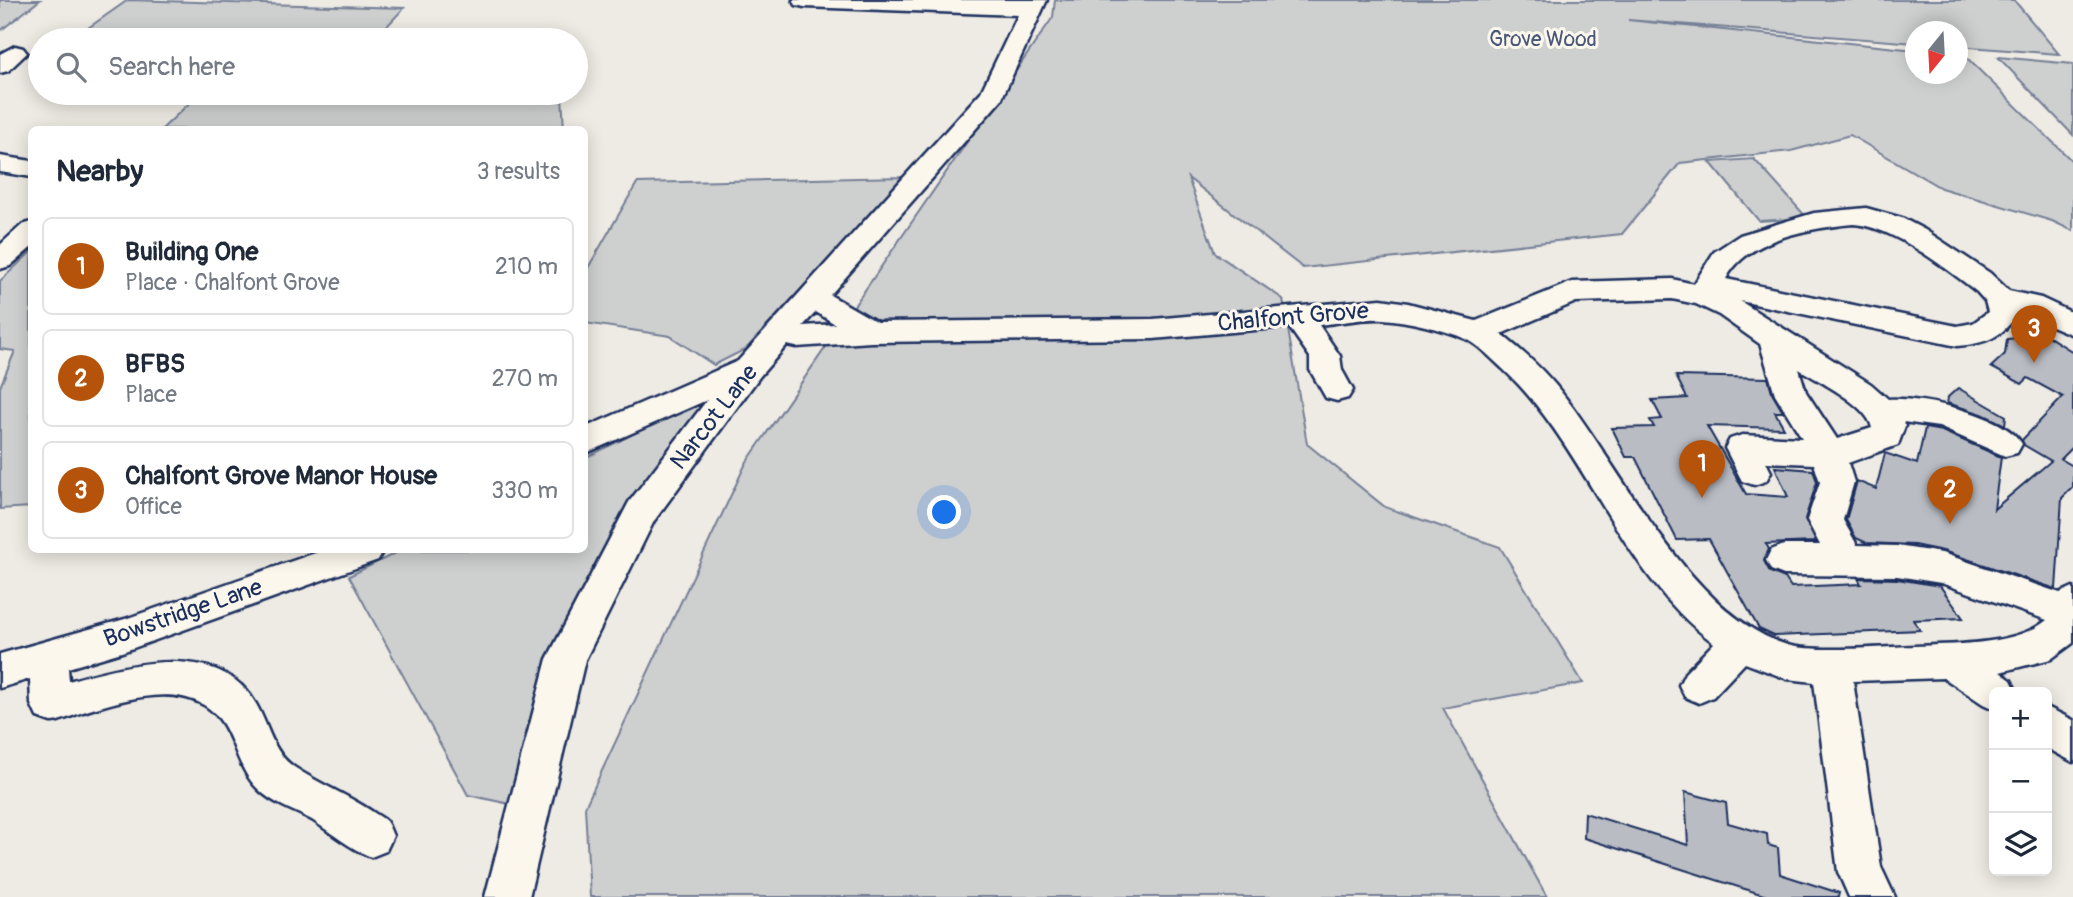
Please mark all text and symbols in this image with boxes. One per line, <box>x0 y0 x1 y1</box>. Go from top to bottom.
north arrow <box>1905 21 1968 84</box>
park label: Grove Wood <box>1489 26 1597 53</box>
search box <box>28 28 588 105</box>
icon: search <box>52 48 90 86</box>
text: Search here <box>108 51 235 83</box>
text: Nearby <box>56 153 143 190</box>
text: 3 results <box>477 157 560 186</box>
text: Building One <box>125 236 258 268</box>
text: 1 <box>77 252 86 281</box>
text: 210 m <box>495 252 558 281</box>
text: Place · Chalfont Grove <box>125 268 340 297</box>
street label: Chalfont Grove <box>1216 296 1370 338</box>
pin: 3 <box>2011 305 2057 363</box>
text: BFBS <box>125 348 185 380</box>
street label: Narcot Lane <box>664 359 764 475</box>
text: 2 <box>75 364 87 393</box>
text: 270 m <box>492 364 558 393</box>
text: Place <box>125 380 177 409</box>
pin: 1 <box>1679 440 1725 498</box>
text: Chalfont Grove Manor House <box>125 460 437 492</box>
pin: 2 <box>1927 466 1973 524</box>
text: 3 <box>75 476 87 505</box>
text: 330 m <box>491 476 558 505</box>
text: Office <box>125 492 182 521</box>
your location <box>927 495 961 529</box>
street label: Bowstridge Lane <box>100 572 266 654</box>
map controls <box>1989 687 2052 876</box>
button: + <box>1989 687 2052 750</box>
button: − <box>1989 750 2052 813</box>
button: layers <box>1989 813 2052 876</box>

